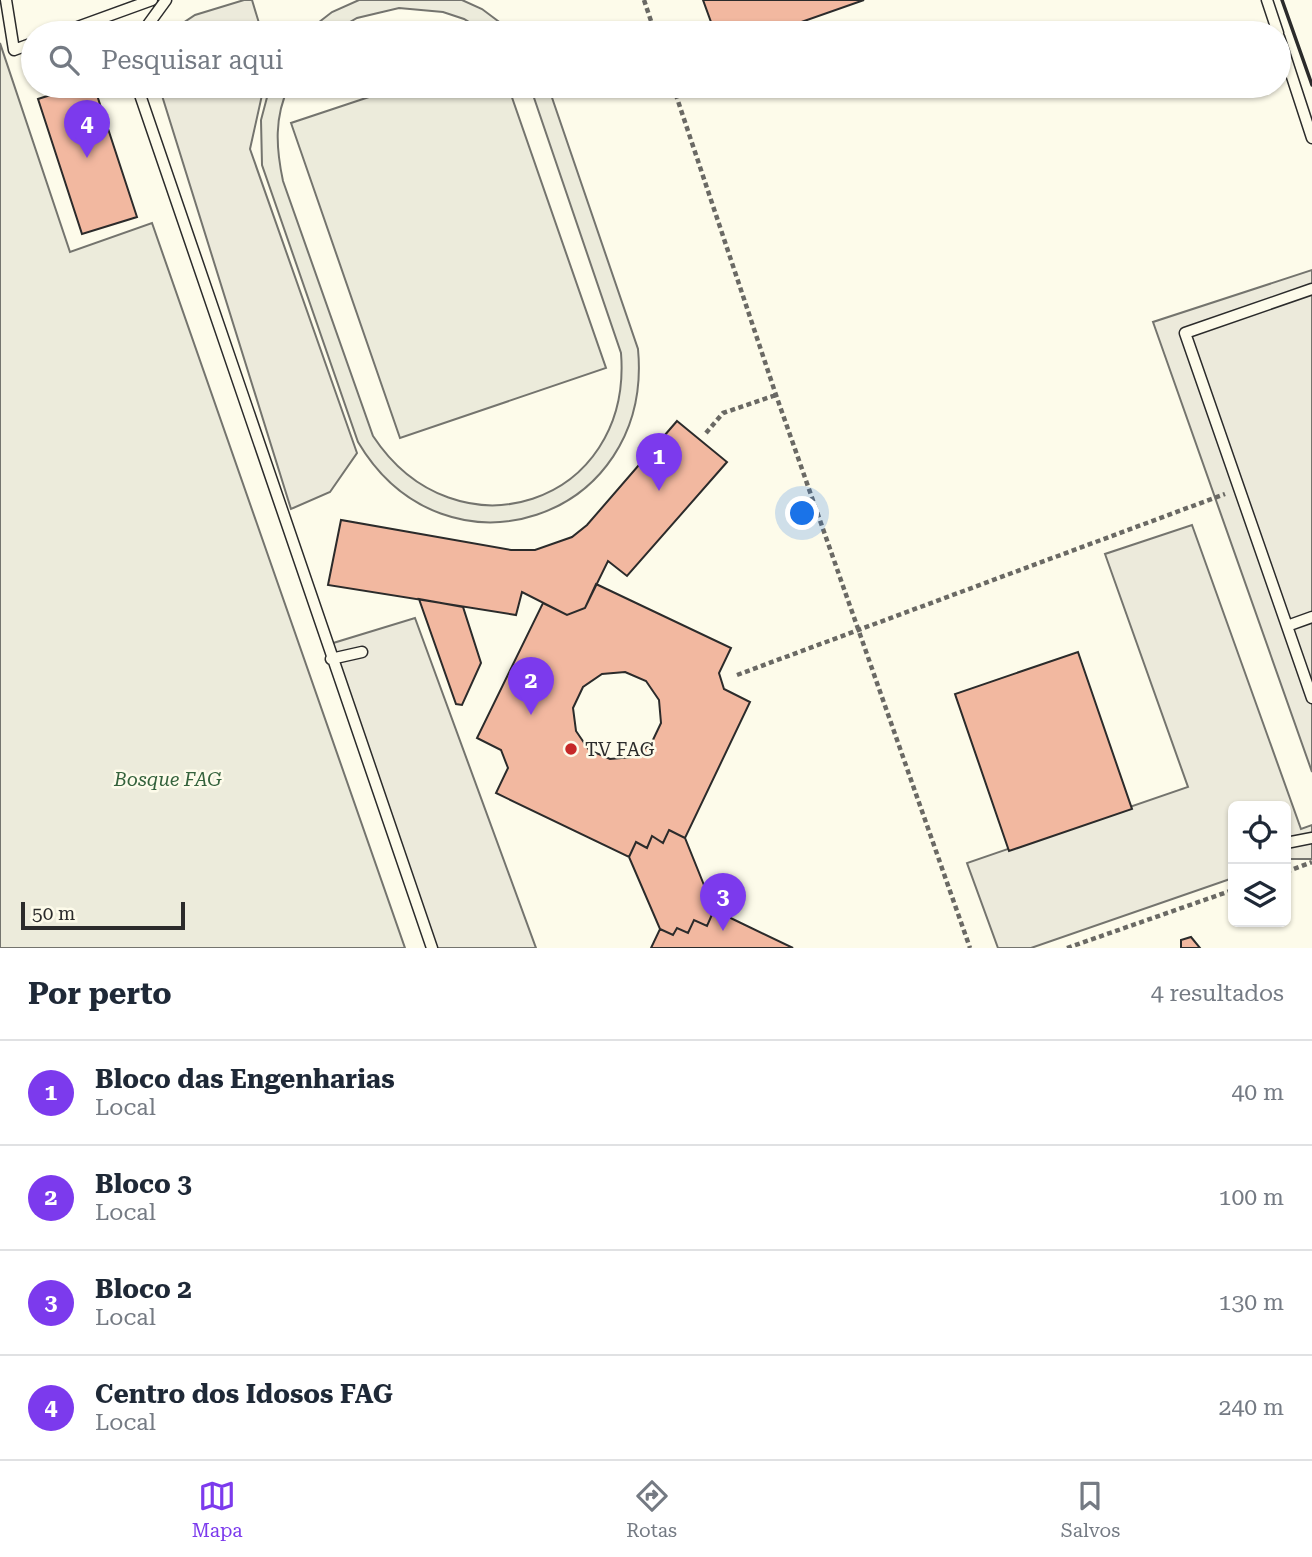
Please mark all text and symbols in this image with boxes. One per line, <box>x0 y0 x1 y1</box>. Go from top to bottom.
search box <box>21 21 1291 98</box>
icon: search <box>45 41 83 79</box>
text: Pesquisar aqui <box>101 45 283 75</box>
pin: 4 <box>64 100 110 158</box>
pin: 1 <box>636 433 682 491</box>
your location <box>785 496 819 530</box>
pin: 2 <box>508 657 554 715</box>
place label: TV FAG <box>585 738 655 761</box>
marker: TV FAG <box>563 741 579 757</box>
park label: Bosque FAG <box>113 768 222 791</box>
map controls <box>1228 801 1291 927</box>
button: locate <box>1228 801 1291 864</box>
button: layers <box>1228 864 1291 927</box>
pin: 3 <box>700 873 746 931</box>
scale bar <box>21 899 186 931</box>
text: 50 m <box>32 902 75 925</box>
text: Por perto <box>28 976 172 1011</box>
text: 4 resultados <box>1151 980 1284 1007</box>
text: Bloco das Engenharias <box>95 1064 395 1094</box>
text: 1 <box>45 1079 57 1106</box>
text: 40 m <box>1231 1079 1284 1106</box>
text: Local <box>95 1094 156 1121</box>
text: Bloco 3 <box>95 1169 192 1199</box>
text: 2 <box>45 1184 57 1211</box>
text: 100 m <box>1219 1184 1284 1211</box>
text: Local <box>95 1199 156 1226</box>
text: Bloco 2 <box>95 1274 192 1304</box>
text: 3 <box>45 1289 57 1316</box>
text: 130 m <box>1219 1289 1284 1316</box>
text: Local <box>95 1304 156 1331</box>
text: Centro dos Idosos FAG <box>95 1379 393 1409</box>
text: 4 <box>45 1394 57 1421</box>
text: 240 m <box>1219 1394 1284 1421</box>
text: Local <box>95 1409 156 1436</box>
tab: Mapa <box>192 1477 243 1542</box>
tab: Rotas <box>626 1477 677 1542</box>
tab: Salvos <box>1061 1477 1120 1542</box>

